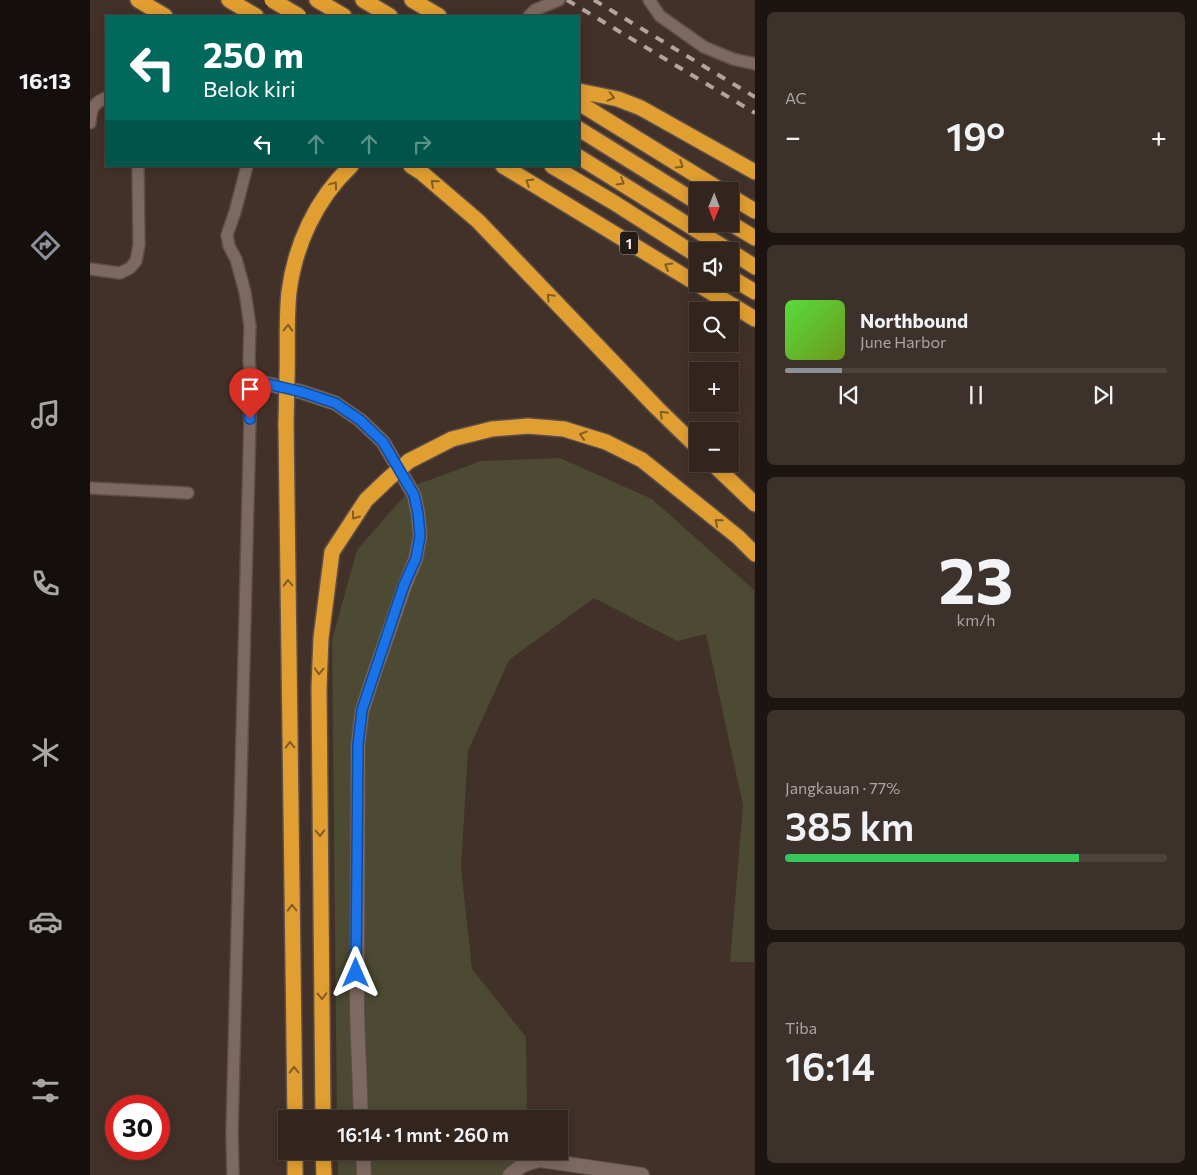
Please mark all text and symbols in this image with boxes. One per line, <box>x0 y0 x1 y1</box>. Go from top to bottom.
text: 250 m <box>203 32 304 75</box>
icon: left <box>120 35 185 100</box>
text: 16:13 <box>19 67 71 94</box>
text: Belok kiri <box>203 75 296 102</box>
text: AC <box>785 88 807 107</box>
one-way arrow <box>606 91 615 102</box>
text: 19° <box>946 112 1005 159</box>
text: − <box>785 119 801 153</box>
text: + <box>1151 119 1167 153</box>
icon: left <box>249 130 277 158</box>
icon: ahead <box>302 130 330 158</box>
icon: ahead <box>355 130 383 158</box>
icon: right <box>408 130 436 158</box>
one-way arrow <box>674 159 683 169</box>
one-way arrow <box>615 176 624 186</box>
one-way arrow <box>526 178 535 188</box>
one-way arrow <box>328 181 337 191</box>
one-way arrow <box>431 181 440 189</box>
north arrow <box>689 182 739 232</box>
map controls <box>689 182 739 472</box>
icon: directions <box>28 228 63 263</box>
road number: 1 <box>620 232 638 254</box>
button: sound <box>689 242 739 292</box>
one-way arrow <box>664 263 673 273</box>
one-way arrow <box>547 293 556 302</box>
button: search <box>689 302 739 352</box>
text: Northbound <box>860 309 968 332</box>
one-way arrow <box>283 324 293 332</box>
text: June Harbor <box>860 332 946 351</box>
button: + <box>689 362 739 412</box>
pin <box>229 368 271 419</box>
icon: arrive <box>236 375 264 403</box>
icon: previous <box>835 381 863 409</box>
icon: pause <box>962 381 990 409</box>
icon: next <box>1089 381 1117 409</box>
icon: music <box>28 397 63 432</box>
one-way arrow <box>660 411 669 420</box>
button: − <box>689 422 739 472</box>
one-way arrow <box>579 431 587 441</box>
one-way arrow <box>352 510 361 520</box>
one-way arrow <box>715 519 724 527</box>
text: 23 <box>939 538 1013 617</box>
icon: phone <box>28 566 63 601</box>
one-way arrow <box>283 578 293 586</box>
text: km/h <box>957 610 995 629</box>
one-way arrow <box>314 667 325 675</box>
icon: climate <box>28 735 63 770</box>
one-way arrow <box>285 741 295 748</box>
text: Jangkauan · 77% <box>785 778 900 797</box>
text: 385 km <box>785 802 914 849</box>
one-way arrow <box>315 830 325 837</box>
one-way arrow <box>287 903 297 911</box>
icon: car <box>28 904 63 939</box>
position arrow <box>329 946 381 998</box>
one-way arrow <box>317 992 327 1000</box>
text: Tiba <box>785 1018 817 1037</box>
text: 16:14 <box>785 1042 875 1089</box>
one-way arrow <box>289 1066 299 1074</box>
icon: filters <box>28 1073 63 1108</box>
speed limit sign: 30 <box>105 1095 170 1160</box>
text: 16:14 · 1 mnt · 260 m <box>337 1123 509 1146</box>

